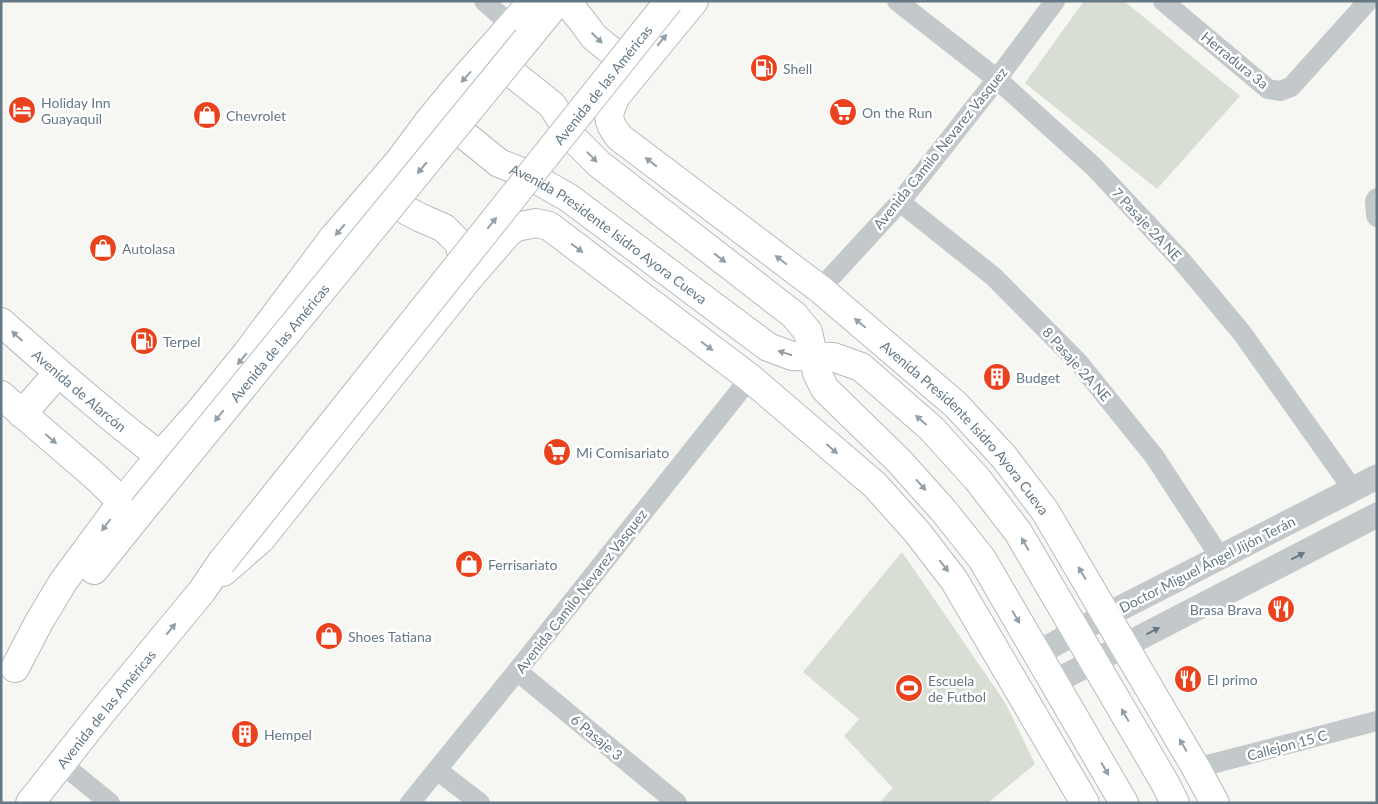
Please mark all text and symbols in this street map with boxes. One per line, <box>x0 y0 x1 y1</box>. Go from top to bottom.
street label: Avenida de las Américas <box>550 21 655 148</box>
street label: Herradura 3a <box>1198 28 1272 92</box>
one-way arrow <box>591 32 603 44</box>
one-way arrow <box>656 33 667 46</box>
fuel station icon: Shell <box>749 53 779 83</box>
place label: Shell <box>783 60 812 77</box>
street label: Avenida Camilo Nevarez Vasquez <box>869 64 1011 232</box>
one-way arrow <box>460 71 472 83</box>
place label: Holiday Inn Guayaquil <box>41 94 111 127</box>
hotel icon: Holiday Inn Guayaquil <box>7 95 37 125</box>
supermarket icon: On the Run <box>828 97 858 127</box>
shop icon: Chevrolet <box>192 100 222 130</box>
place label: On the Run <box>862 104 932 121</box>
place label: Chevrolet <box>226 107 286 124</box>
one-way arrow <box>586 151 598 163</box>
one-way arrow <box>645 156 658 167</box>
street label: Avenida Presidente Isidro Ayora Cueva <box>508 160 711 307</box>
one-way arrow <box>417 162 428 174</box>
street label: 7 Pasaje 2A NE <box>1109 184 1185 264</box>
one-way arrow <box>486 217 497 230</box>
one-way arrow <box>335 223 346 236</box>
shop icon: Autolasa <box>88 233 118 263</box>
place label: Autolasa <box>122 240 175 257</box>
one-way arrow <box>570 243 584 253</box>
one-way arrow <box>713 252 726 263</box>
one-way arrow <box>774 255 788 265</box>
street label: Avenida de las Américas <box>226 280 332 405</box>
one-way arrow <box>854 317 866 329</box>
street label: 8 Pasaje 2A NE <box>1039 323 1115 405</box>
fuel station icon: Terpel <box>129 326 159 356</box>
one-way arrow <box>10 330 23 341</box>
place label: Terpel <box>163 333 201 350</box>
street label: Avenida Presidente Isidro Ayora Cueva <box>878 336 1053 518</box>
one-way arrow <box>700 340 713 351</box>
street label: Avenida de Alarcón <box>29 345 130 435</box>
one-way arrow <box>777 349 792 357</box>
one-way arrow <box>236 352 247 365</box>
building icon: Budget <box>982 362 1012 392</box>
place label: Budget <box>1016 369 1060 386</box>
one-way arrow <box>214 409 225 422</box>
one-way arrow <box>914 414 927 425</box>
one-way arrow <box>45 433 57 444</box>
supermarket icon: Mi Comisariato <box>542 437 572 467</box>
one-way arrow <box>826 443 839 454</box>
place label: Mi Comisariato <box>576 444 669 461</box>
one-way arrow <box>915 479 927 491</box>
street label: Avenida Camilo Nevarez Vasquez <box>512 506 650 676</box>
street label: Doctor Miguel Ángel Jijón Terán <box>1116 512 1298 616</box>
one-way arrow <box>100 518 111 531</box>
one-way arrow <box>1021 537 1030 550</box>
shop icon: Ferrisariato <box>454 549 484 579</box>
one-way arrow <box>1290 552 1305 560</box>
place label: Ferrisariato <box>488 556 558 573</box>
one-way arrow <box>938 559 949 572</box>
one-way arrow <box>1078 567 1087 580</box>
restaurant icon: Brasa Brava <box>1266 594 1296 624</box>
place label: Brasa Brava <box>1190 601 1262 618</box>
one-way arrow <box>1012 610 1021 623</box>
shop icon: Shoes Tatiana <box>314 621 344 651</box>
one-way arrow <box>165 622 176 635</box>
one-way arrow <box>1146 627 1160 635</box>
place label: Shoes Tatiana <box>348 628 432 645</box>
street label: Avenida de las Américas <box>53 646 159 771</box>
restaurant icon: El primo <box>1173 664 1203 694</box>
place label: El primo <box>1207 671 1258 688</box>
place label: Escuela de Futbol <box>928 672 986 705</box>
sports icon: Escuela de Futbol <box>894 673 924 703</box>
one-way arrow <box>1121 708 1130 721</box>
street label: 6 Pasaje 3 <box>568 710 626 764</box>
building icon: Hempel <box>230 719 260 749</box>
place label: Hempel <box>264 726 312 743</box>
street label: Callejon 15 C <box>1245 726 1330 764</box>
one-way arrow <box>1178 738 1187 752</box>
one-way arrow <box>1100 763 1109 776</box>

